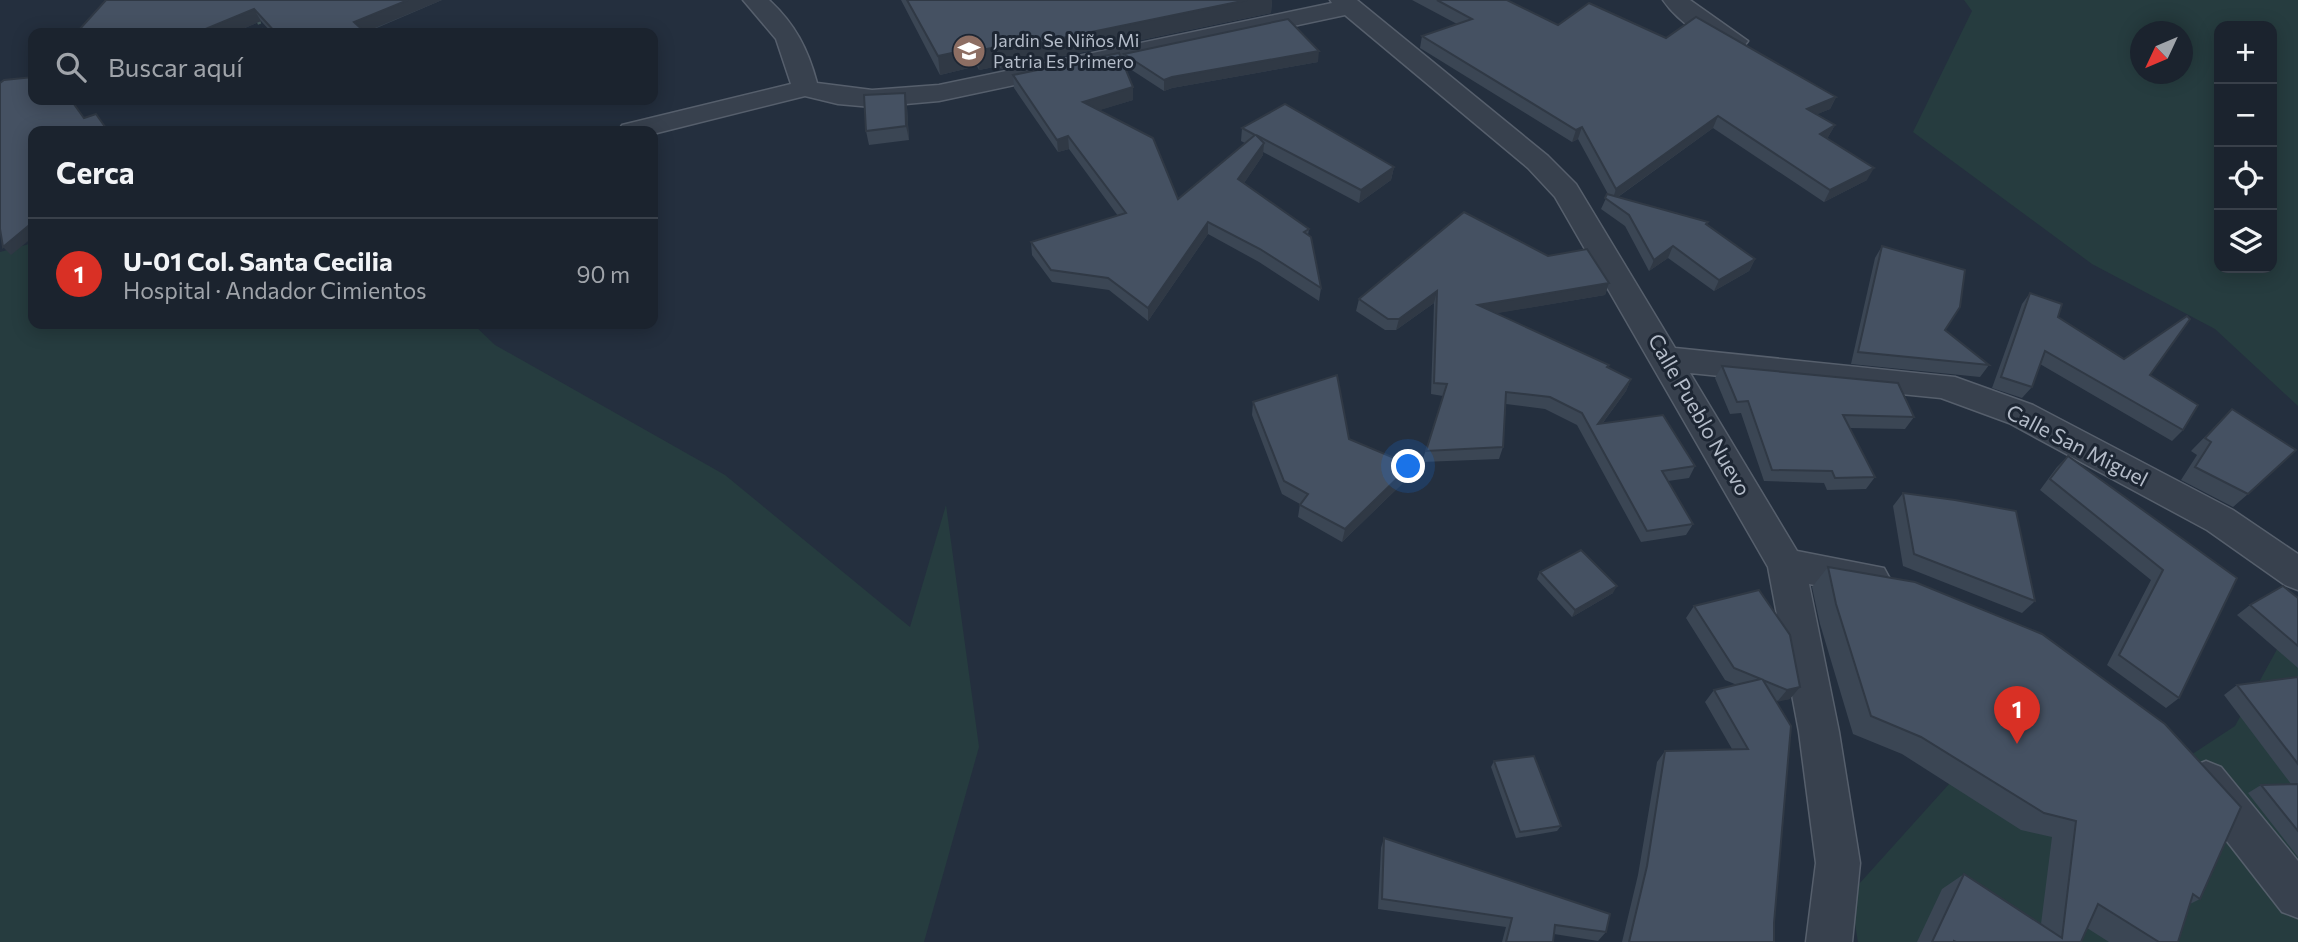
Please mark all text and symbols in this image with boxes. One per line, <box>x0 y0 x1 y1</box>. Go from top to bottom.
north arrow <box>2130 21 2193 84</box>
map controls <box>2214 21 2277 273</box>
button: + <box>2214 21 2277 84</box>
search box <box>28 28 658 105</box>
place label: Jardin Se Niños Mi Patria Es Primero <box>993 29 1139 72</box>
school or university icon: Jardin Se Niños Mi Patria Es Primero <box>950 32 988 70</box>
icon: search <box>52 48 90 86</box>
text: Buscar aquí <box>108 51 243 82</box>
button: − <box>2214 84 2277 147</box>
button: locate <box>2214 147 2277 210</box>
text: Cerca <box>56 153 135 190</box>
button: layers <box>2214 210 2277 273</box>
text: U-01 Col. Santa Cecilia <box>123 245 393 276</box>
text: 1 <box>74 260 84 288</box>
text: 90 m <box>577 260 630 288</box>
text: Hospital · Andador Cimientos <box>123 276 426 304</box>
street label: Calle Pueblo Nuevo <box>1644 329 1757 500</box>
street label: Calle San Miguel <box>2003 398 2153 491</box>
your location <box>1391 449 1425 483</box>
pin: 1 <box>1994 686 2040 744</box>

